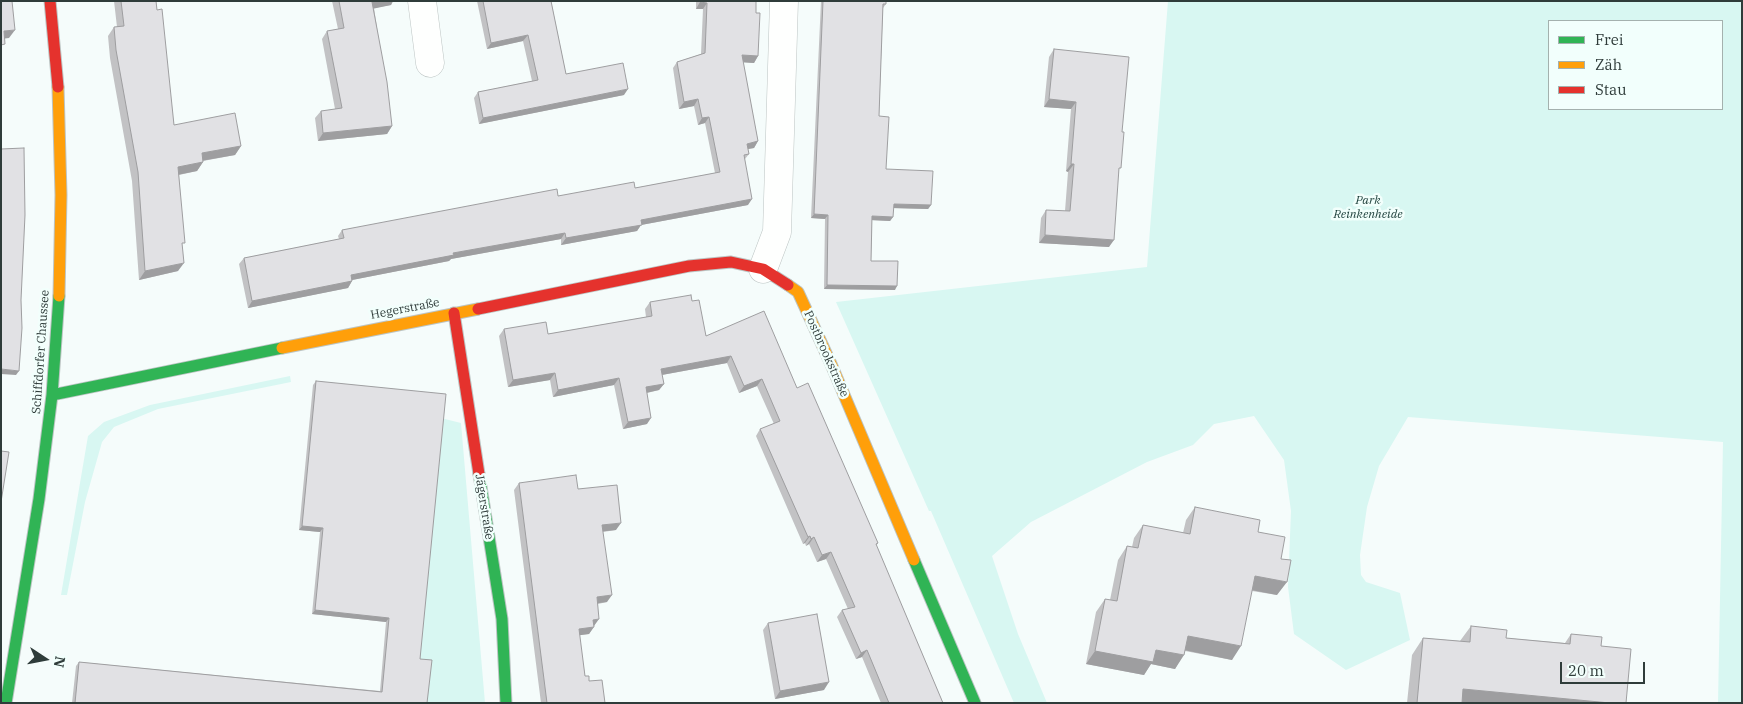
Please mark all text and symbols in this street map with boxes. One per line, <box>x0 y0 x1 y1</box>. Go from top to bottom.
legend <box>1548 20 1723 110</box>
text: Frei <box>1595 30 1623 49</box>
text: Zäh <box>1595 55 1622 74</box>
text: Stau <box>1595 80 1627 99</box>
park label: Park Reinkenheide <box>1334 194 1402 222</box>
street label: Schiffdorfer Chaussee <box>29 289 53 415</box>
street label: Hegerstraße <box>369 295 441 323</box>
street label: Postbrookstraße <box>800 309 852 399</box>
street label: Jägerstraße <box>472 473 496 541</box>
north arrow <box>20 634 70 684</box>
scale bar <box>1563 652 1648 684</box>
text: N <box>50 655 70 669</box>
text: 20 m <box>1568 661 1604 680</box>

